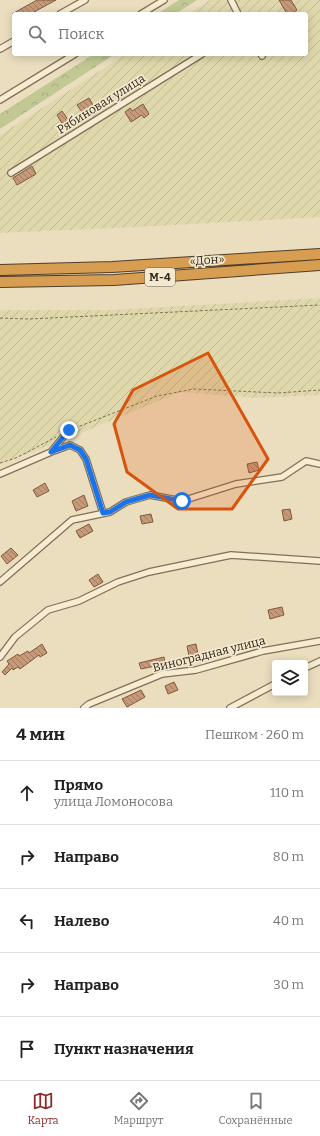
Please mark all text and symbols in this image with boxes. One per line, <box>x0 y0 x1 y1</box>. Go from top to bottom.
search box <box>12 12 308 56</box>
icon: search <box>26 23 48 45</box>
text: Поиск <box>58 25 104 43</box>
street label: Рябиновая улица <box>54 71 148 137</box>
street label: «Дон» <box>189 252 225 268</box>
road number: М-4 <box>145 268 175 286</box>
route end <box>60 421 78 439</box>
route start <box>173 492 191 510</box>
street label: Виноградная улица <box>151 633 267 675</box>
map controls <box>272 660 308 696</box>
button: layers <box>272 660 308 696</box>
text: 4 мин <box>16 724 65 745</box>
text: Пешком · 260 m <box>205 727 304 742</box>
text: Прямо <box>54 776 103 794</box>
icon: ahead <box>16 782 38 804</box>
text: 110 m <box>270 785 304 800</box>
text: улица Ломоносова <box>54 794 173 809</box>
icon: right <box>16 846 38 868</box>
text: Направо <box>54 848 119 866</box>
text: 80 m <box>273 849 304 864</box>
icon: left <box>16 910 38 932</box>
text: Налево <box>54 912 109 930</box>
text: 40 m <box>273 913 304 928</box>
icon: right <box>16 974 38 996</box>
text: Направо <box>54 976 119 994</box>
text: 30 m <box>273 977 304 992</box>
icon: arrive <box>16 1038 38 1060</box>
text: Пункт назначения <box>54 1040 194 1058</box>
tab: Карта <box>28 1090 59 1127</box>
tab: Маршрут <box>114 1090 164 1127</box>
tab: Сохранённые <box>219 1090 292 1127</box>

